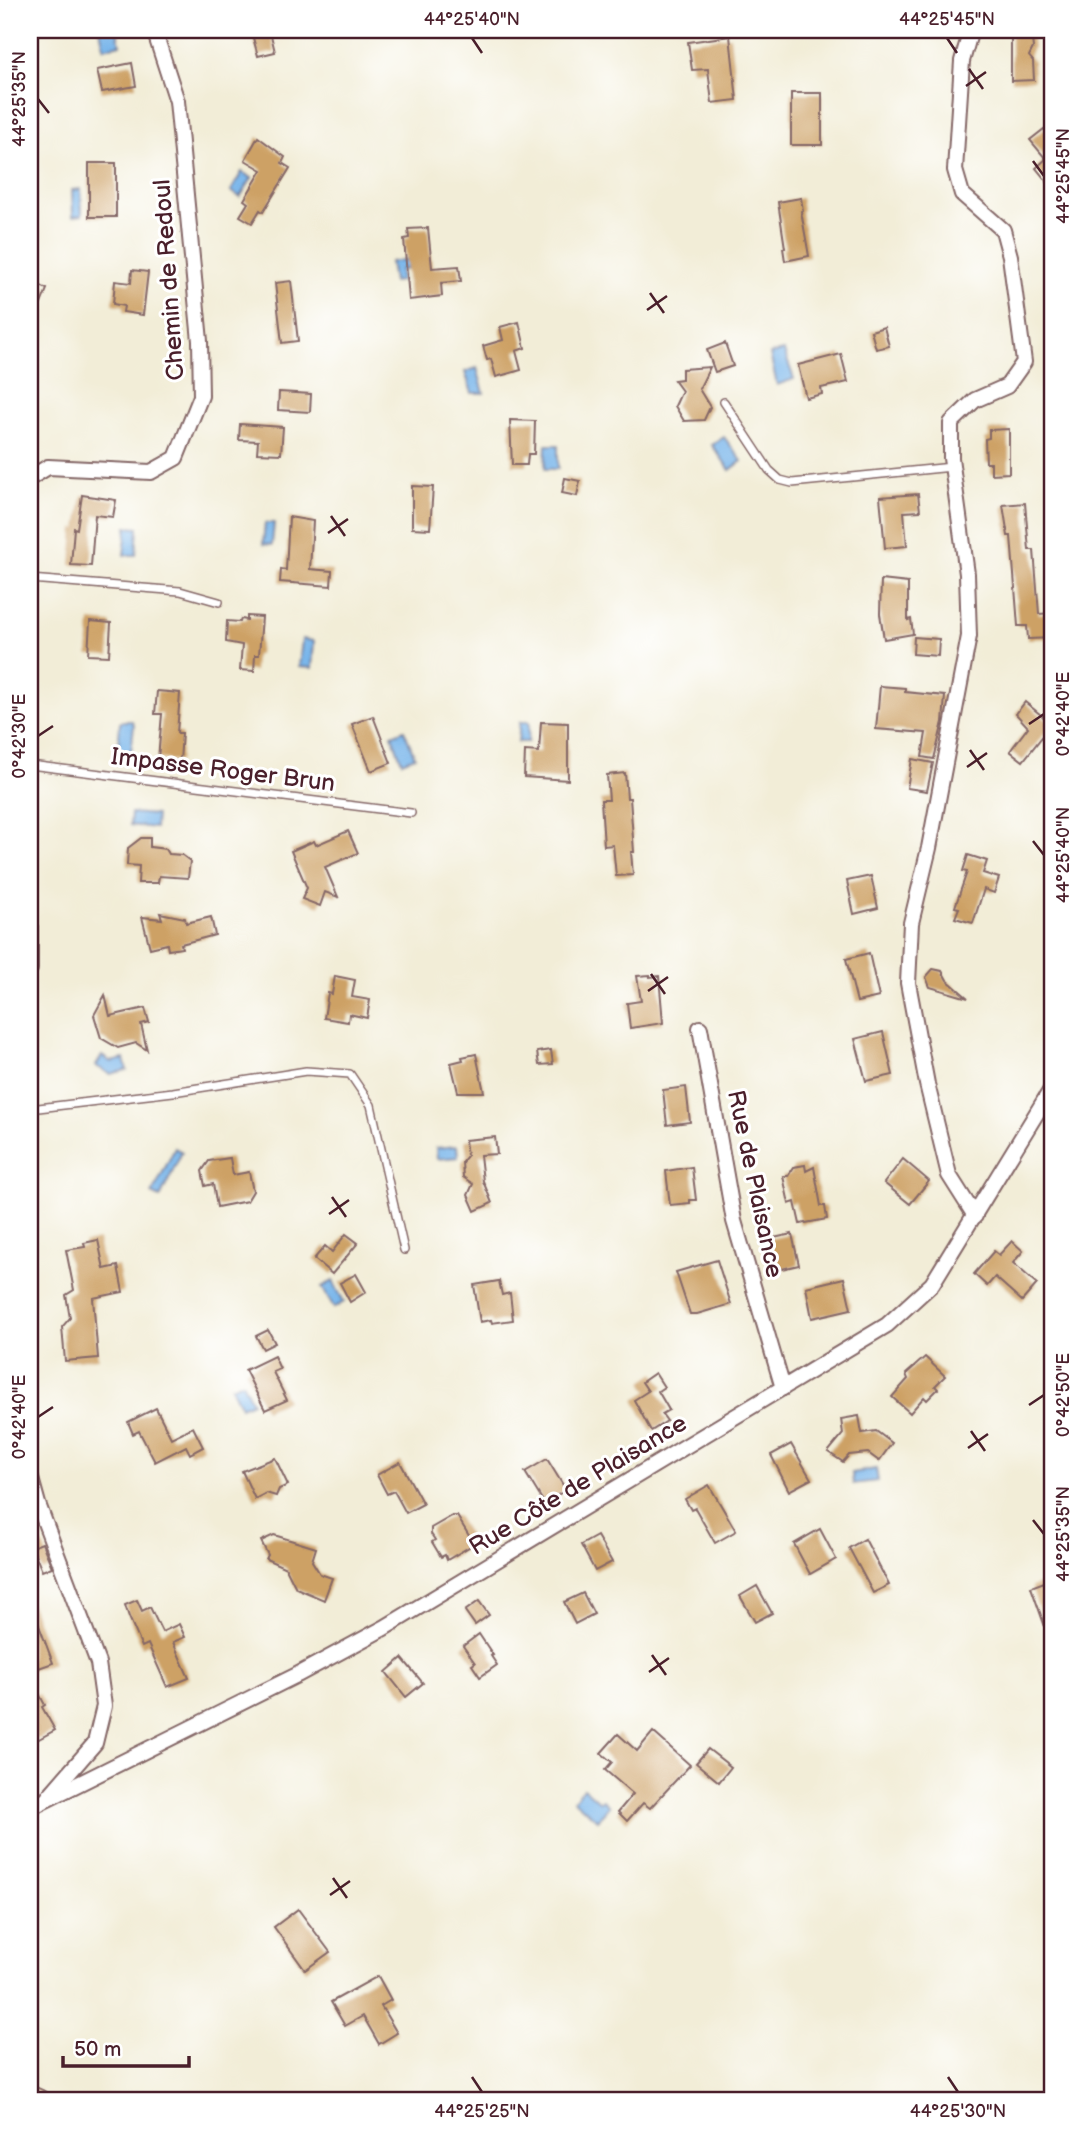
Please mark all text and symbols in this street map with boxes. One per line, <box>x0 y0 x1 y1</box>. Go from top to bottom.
text: 44°25'40"N <box>424 9 520 30</box>
text: 44°25'45"N <box>899 9 995 30</box>
text: 44°25'35"N <box>9 51 30 147</box>
text: 44°25'45"N <box>1053 128 1074 224</box>
street label: Chemin de Redoul <box>148 178 190 382</box>
text: 0°42'40"E <box>1053 672 1074 756</box>
text: 0°42'30"E <box>9 693 30 778</box>
street label: Impasse Roger Brun <box>109 742 337 798</box>
text: 44°25'40"N <box>1053 807 1074 903</box>
street label: Rue de Plaisance <box>721 1088 789 1280</box>
text: 0°42'50"E <box>1053 1353 1074 1437</box>
text: 0°42'40"E <box>9 1375 30 1459</box>
street label: Rue Côte de Plaisance <box>464 1409 692 1561</box>
text: 44°25'35"N <box>1053 1486 1074 1582</box>
scale bar <box>63 2025 189 2069</box>
text: 50 m <box>74 2037 121 2062</box>
text: 44°25'25"N <box>434 2101 530 2122</box>
text: 44°25'30"N <box>910 2101 1006 2122</box>

